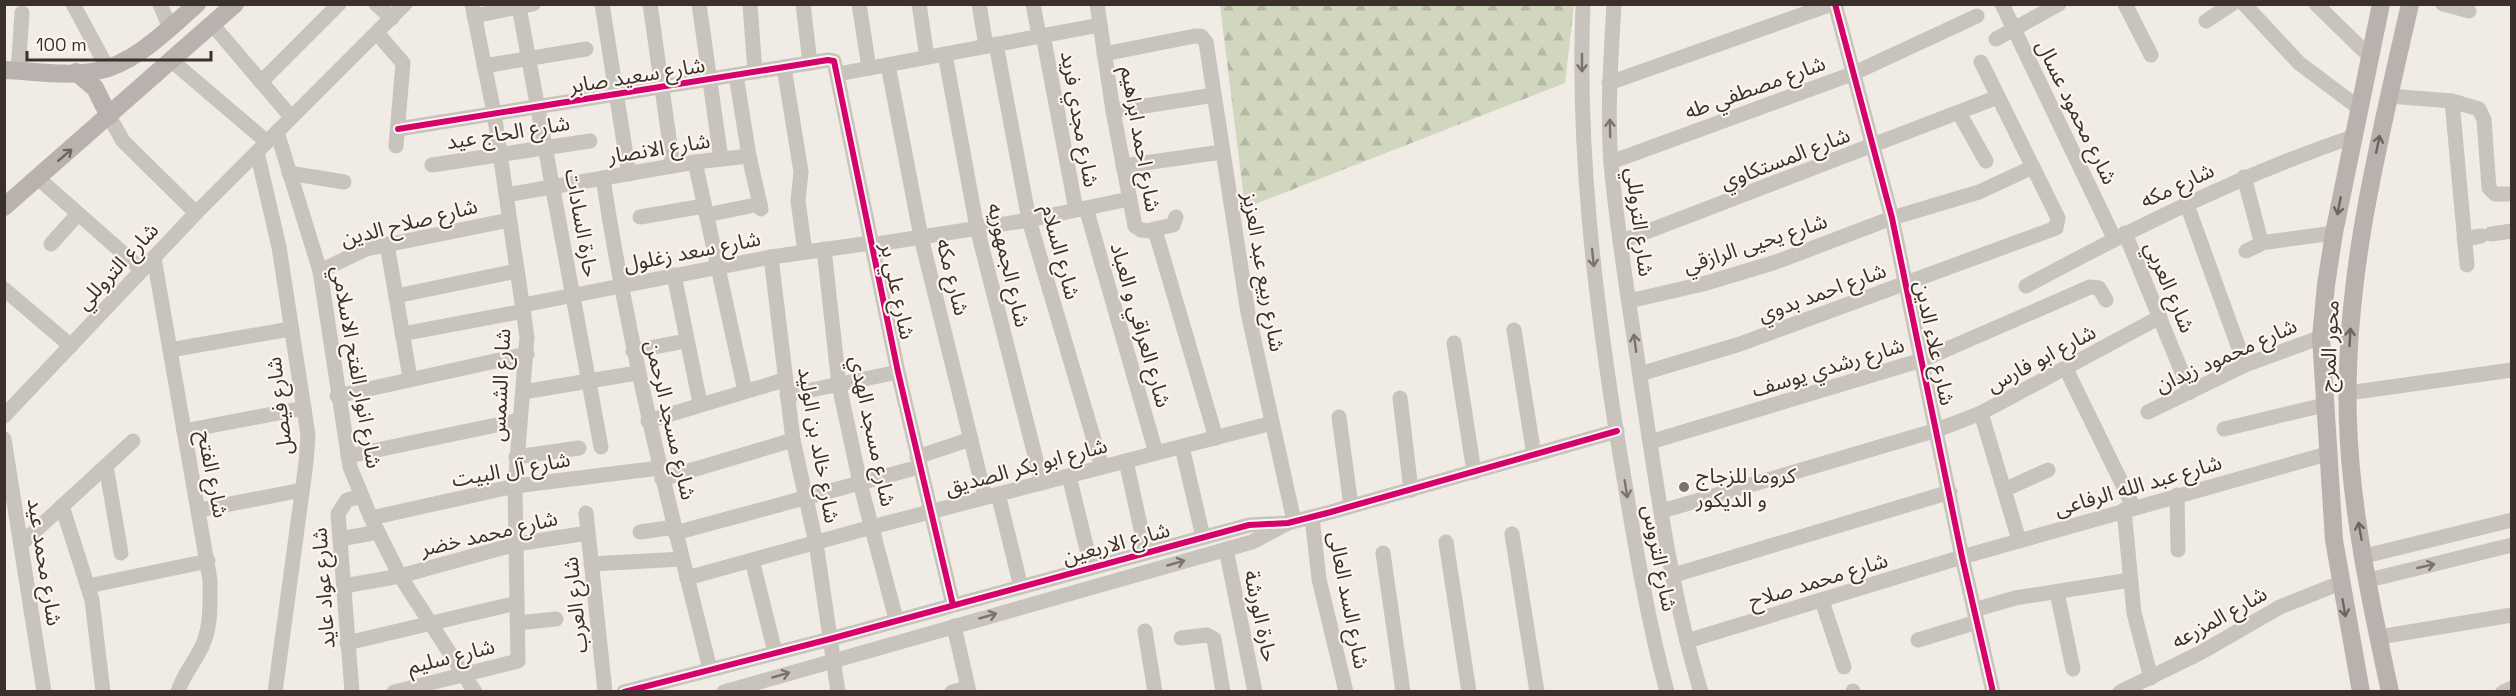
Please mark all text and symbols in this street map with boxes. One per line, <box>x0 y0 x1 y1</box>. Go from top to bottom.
scale bar <box>27 24 212 62</box>
text: 100 m <box>36 33 87 56</box>
street label: شارع محمود عسال <box>2029 35 2124 189</box>
street label: شارع مجدي فريد <box>1052 49 1105 190</box>
street label: شارع مصطفي طه <box>1681 49 1830 128</box>
street label: شارع سعيد صابر <box>566 51 707 101</box>
one-way arrow <box>1576 52 1588 72</box>
street label: شارع احمد ابراهيم <box>1113 64 1167 214</box>
street label: شارع الحاج عيد <box>444 109 572 157</box>
one-way arrow <box>1605 119 1616 139</box>
street label: شارع المستكاوي <box>1716 121 1855 198</box>
street label: شارع الانصار <box>605 127 712 172</box>
one-way arrow <box>2373 134 2384 154</box>
one-way arrow <box>57 148 72 162</box>
street label: شارع مكه <box>2136 156 2219 216</box>
street label: شارع التروللي <box>1617 166 1660 278</box>
street label: حارة السادات <box>559 167 605 279</box>
street label: شارع ربيع عبد العزيز <box>1235 189 1291 354</box>
street label: شارع صلاح الدين <box>338 192 481 254</box>
one-way arrow <box>2333 195 2344 215</box>
street label: شارع الجمهوريه <box>980 200 1036 330</box>
street label: شارع السلام <box>1032 201 1087 303</box>
street label: شارع يحيى الرازقي <box>1680 207 1831 282</box>
street label: شارع التروللي <box>70 217 166 317</box>
street label: شارع سعد زغلول <box>621 225 763 279</box>
street label: شارع مكه <box>928 236 976 319</box>
street label: شارع العربي <box>2136 237 2201 338</box>
street label: شارع علي بر <box>872 239 921 342</box>
street label: شارع العراقي و العباد <box>1102 239 1177 411</box>
one-way arrow <box>1588 247 1599 267</box>
street label: شارع احمد بدوي <box>1754 256 1891 330</box>
street label: شارع انوار الفتح الاسلامي <box>323 263 388 471</box>
street label: شارع علاء الدين <box>1907 278 1961 408</box>
street label: محور المرج <box>2313 299 2347 393</box>
street label: شارع محمود زيدان <box>2151 312 2302 400</box>
street label: شارع ابو فارس <box>1982 318 2101 400</box>
one-way arrow <box>2345 327 2356 347</box>
street label: شارع الشمس <box>484 328 518 442</box>
street label: شارع رشدي يوسف <box>1748 331 1908 406</box>
one-way arrow <box>1630 333 1641 353</box>
street label: شارع مسجد الرحمن <box>638 338 702 503</box>
street label: شارع مسجد الهدي <box>841 353 902 509</box>
street label: شارع فيصل <box>260 355 300 457</box>
street label: شارع خالد بن الوليد <box>790 365 846 526</box>
street label: شارع الفتح <box>189 428 235 520</box>
street label: شارع ابو بكر الصديق <box>942 431 1111 503</box>
street label: شارع آل البيت <box>450 445 573 495</box>
street label: شارع عبد الله الرفاعى <box>2051 448 2225 524</box>
place label: كروما للزجاج و الديكور <box>1695 462 1796 513</box>
one-way arrow <box>1621 478 1632 498</box>
marker: كروما للزجاج و الديكور <box>1677 480 1691 494</box>
street label: شارع محمد عيد <box>20 496 68 628</box>
street label: شارع التروس <box>1635 503 1684 614</box>
street label: شارع محمد خضر <box>417 504 561 564</box>
street label: شارع الاربعين <box>1059 516 1173 572</box>
one-way arrow <box>2354 521 2365 541</box>
street label: شارع عواد عايد <box>305 526 343 649</box>
street label: شارع السد العالى <box>1320 529 1376 671</box>
street label: شارع محمد صلاح <box>1745 546 1892 616</box>
street label: شارع العرب <box>557 555 595 655</box>
one-way arrow <box>1166 556 1185 568</box>
one-way arrow <box>2416 560 2435 572</box>
street label: حارة الورشة <box>1238 568 1284 664</box>
street label: شارع المزرعه <box>2166 580 2273 656</box>
one-way arrow <box>2339 598 2350 617</box>
one-way arrow <box>978 610 997 621</box>
street label: شارع سليم <box>405 632 498 682</box>
one-way arrow <box>771 669 790 680</box>

